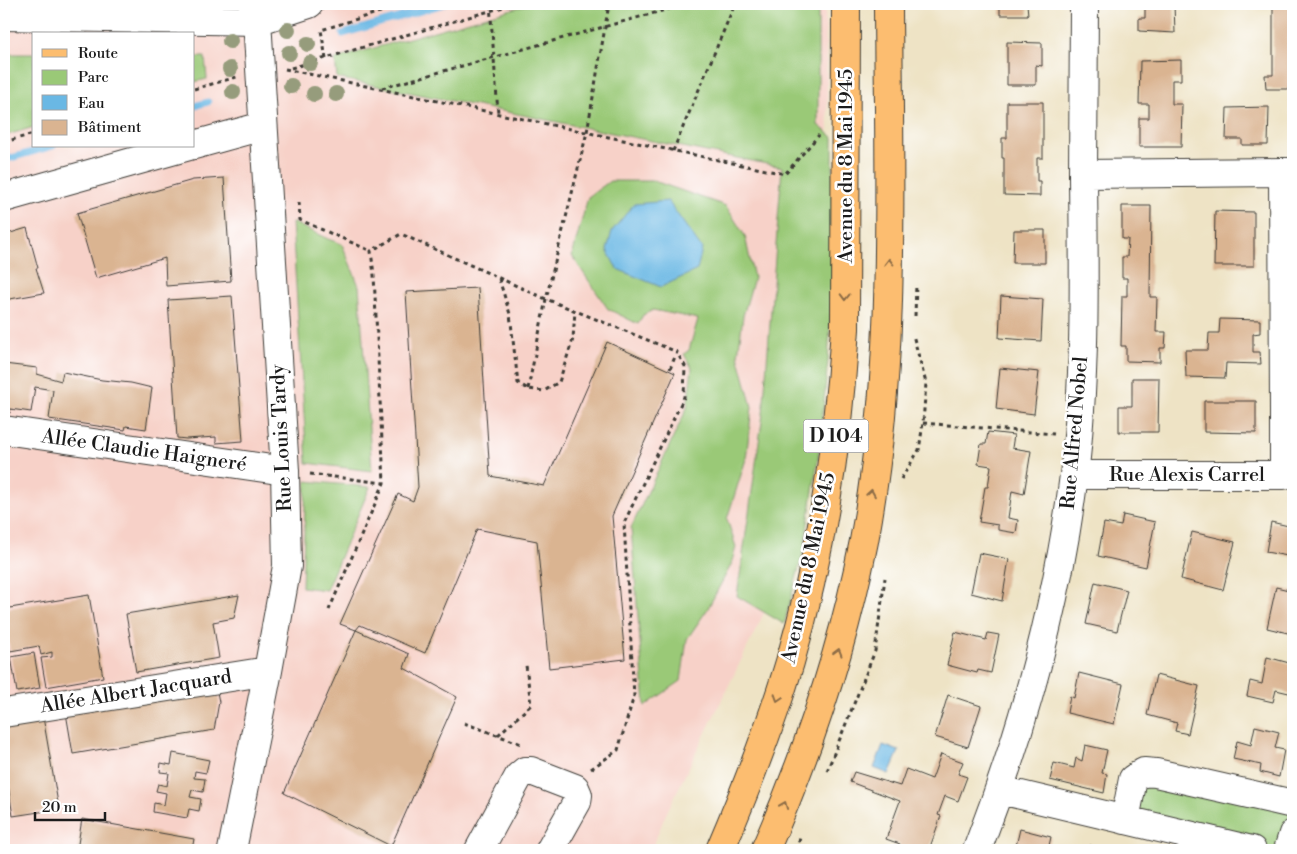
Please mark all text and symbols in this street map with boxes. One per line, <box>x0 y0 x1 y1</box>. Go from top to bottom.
legend <box>32 32 195 148</box>
text: Route <box>78 44 118 63</box>
text: Parc <box>78 68 109 87</box>
street label: Avenue du 8 Mai 1945 <box>834 69 859 264</box>
text: Eau <box>78 94 105 113</box>
text: Bâtiment <box>77 118 142 137</box>
one-way arrow <box>884 257 894 265</box>
one-way arrow <box>840 294 851 302</box>
street label: Rue Alfred Nobel <box>1056 355 1094 511</box>
street label: Rue Louis Tardy <box>266 363 298 512</box>
road number: D 104 <box>804 420 868 452</box>
street label: Allée Claudie Haigneré <box>39 424 248 478</box>
street label: Rue Alexis Carrel <box>1109 463 1265 488</box>
street label: Avenue du 8 Mai 1945 <box>776 470 841 667</box>
one-way arrow <box>865 489 876 497</box>
one-way arrow <box>832 648 842 657</box>
street label: Allée Albert Jacquard <box>37 664 234 720</box>
one-way arrow <box>774 693 784 702</box>
scale bar <box>35 789 105 821</box>
text: 20 m <box>42 798 77 817</box>
one-way arrow <box>779 802 789 810</box>

